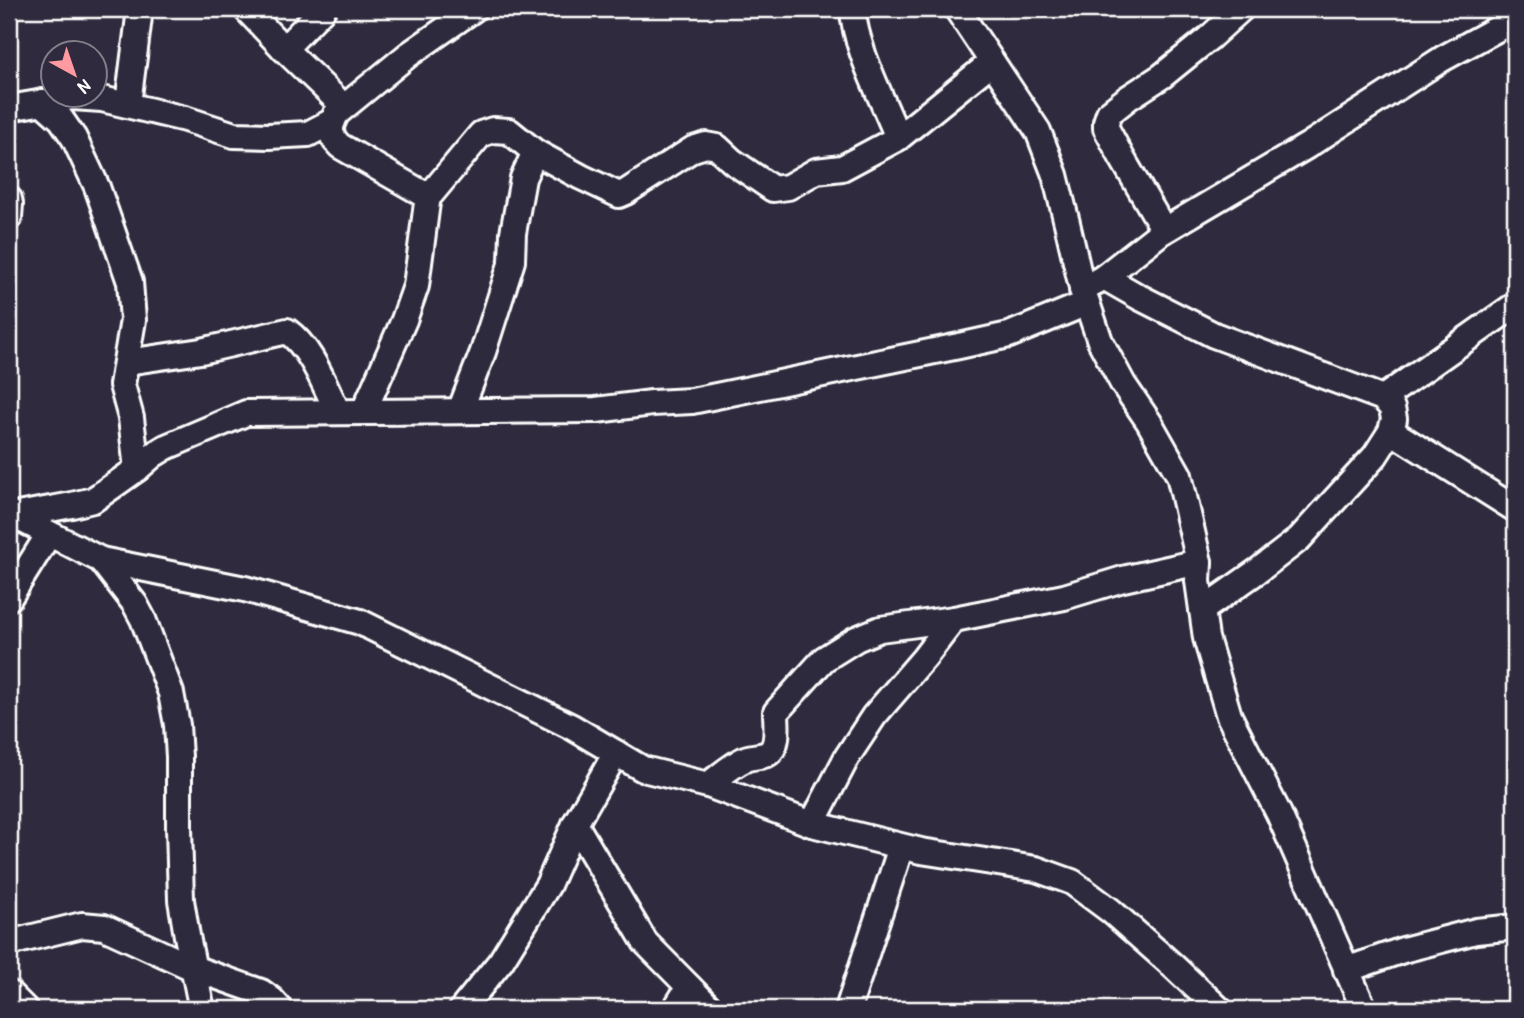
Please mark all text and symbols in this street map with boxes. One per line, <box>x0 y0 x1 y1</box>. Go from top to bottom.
north arrow <box>38 38 108 108</box>
text: N <box>73 74 97 100</box>

